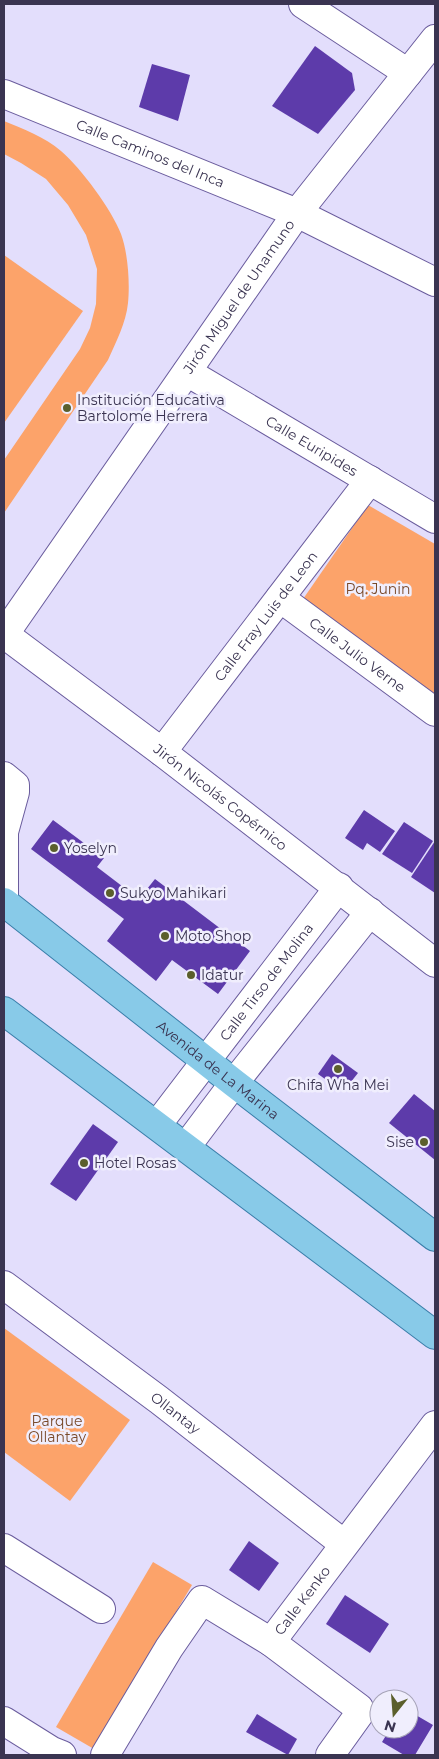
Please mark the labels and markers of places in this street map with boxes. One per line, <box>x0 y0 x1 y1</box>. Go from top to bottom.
place label: Institución Educativa Bartolome Herrera <box>77 391 225 425</box>
marker: Institución Educativa Bartolome Herrera <box>61 402 73 414</box>
place label: Yoselyn <box>64 839 117 857</box>
marker: Yoselyn <box>48 842 60 854</box>
place label: Sukyo Mahikari <box>120 884 227 902</box>
marker: Sukyo Mahikari <box>104 887 116 899</box>
place label: Moto Shop <box>175 927 251 945</box>
marker: Moto Shop <box>159 930 171 942</box>
place label: Idatur <box>201 966 244 984</box>
marker: Idatur <box>185 969 197 981</box>
marker: Chifa Wha Mei <box>332 1063 344 1075</box>
place label: Chifa Wha Mei <box>287 1076 389 1094</box>
place label: Sise <box>386 1133 414 1151</box>
marker: Sise <box>418 1136 430 1148</box>
place label: Hotel Rosas <box>94 1154 176 1172</box>
marker: Hotel Rosas <box>78 1157 90 1169</box>

